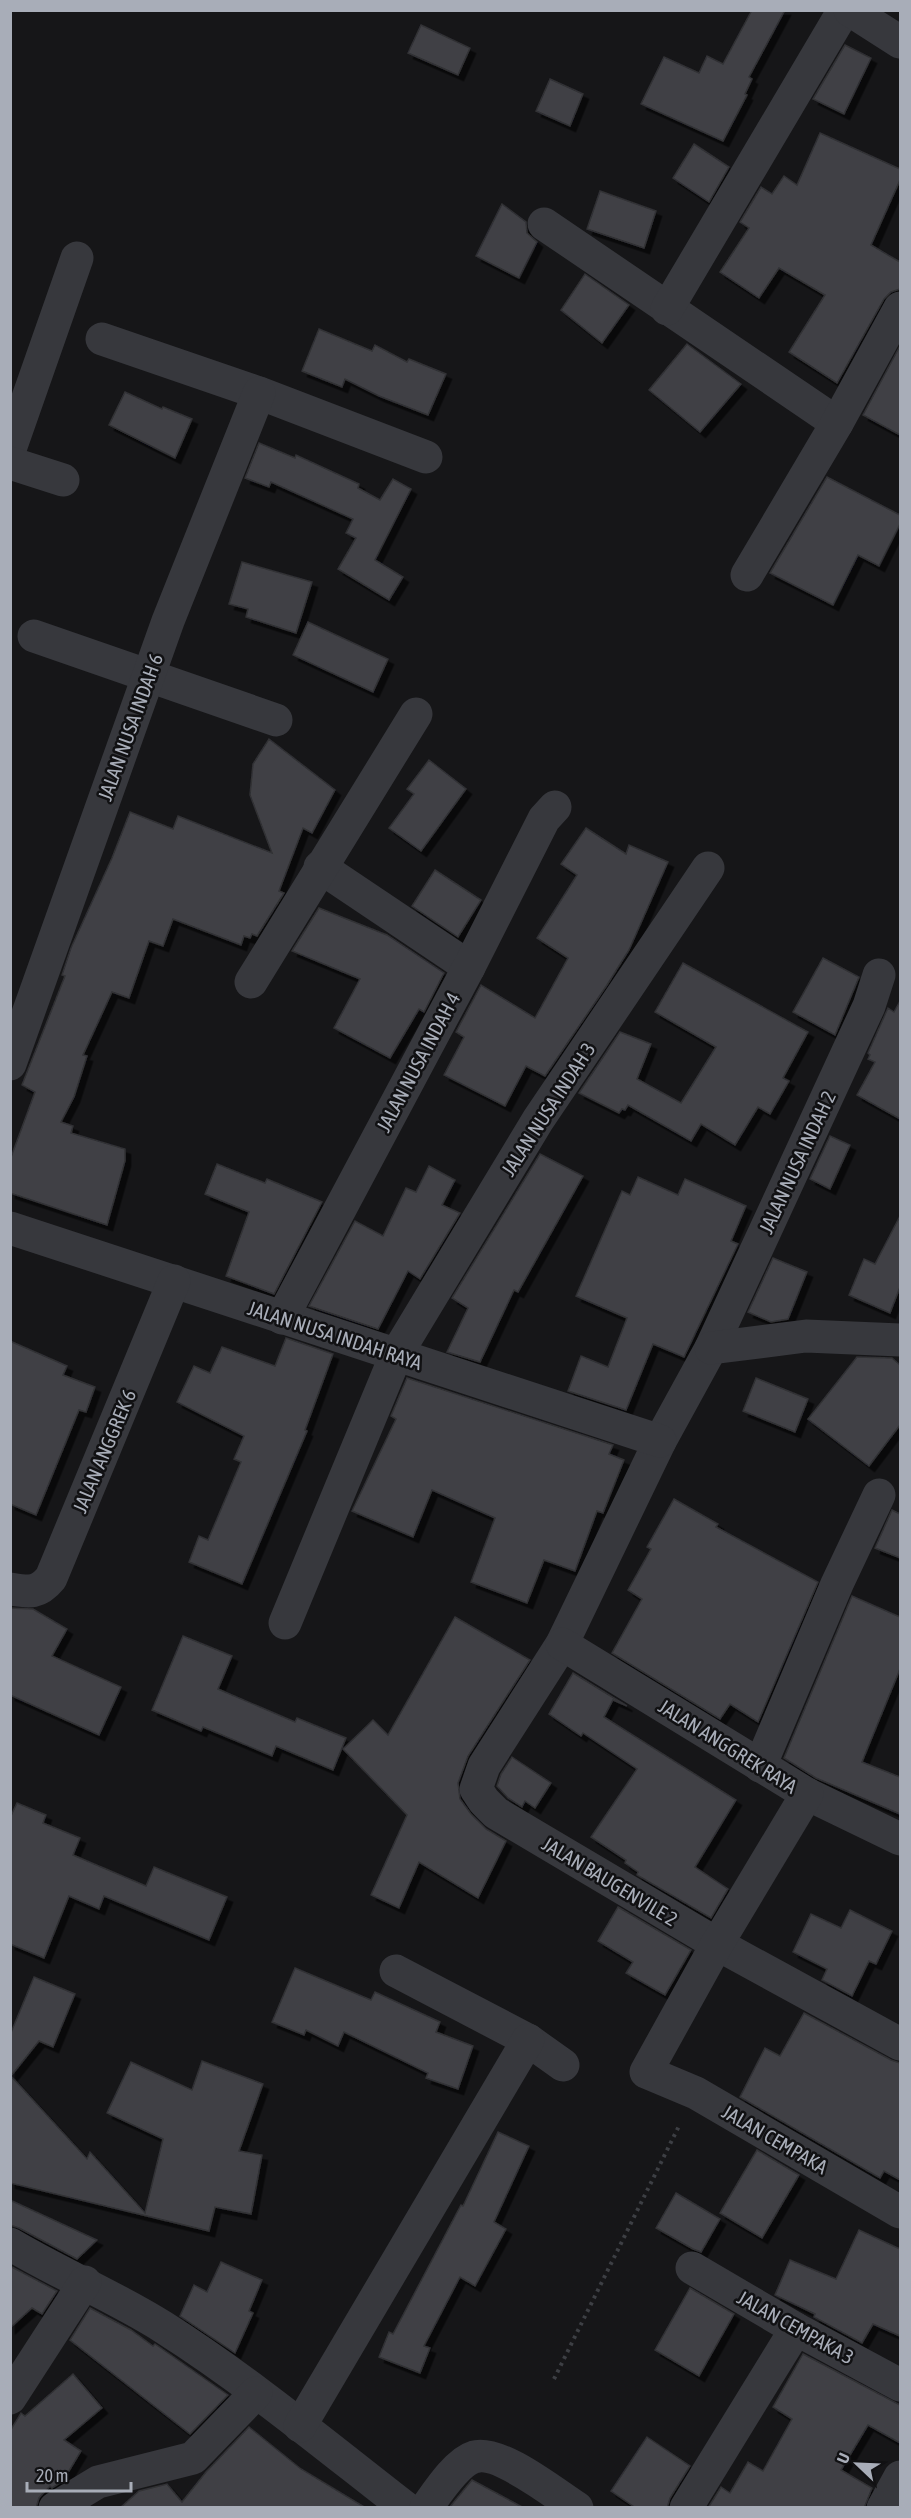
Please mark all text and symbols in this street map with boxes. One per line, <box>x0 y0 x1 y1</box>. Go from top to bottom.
street label: JALAN NUSA INDAH 6 <box>93 650 167 804</box>
street label: JALAN NUSA INDAH 4 <box>372 988 464 1136</box>
street label: JALAN NUSA INDAH 3 <box>496 1038 600 1180</box>
street label: JALAN NUSA INDAH 2 <box>754 1087 840 1237</box>
street label: JALAN NUSA INDAH RAYA <box>245 1296 425 1374</box>
street label: JALAN ANGGREK 6 <box>68 1386 140 1516</box>
street label: JALAN ANGGREK RAYA <box>655 1694 802 1798</box>
street label: JALAN BAUGENVILE 2 <box>538 1832 682 1930</box>
street label: JALAN CEMPAKA <box>718 2100 832 2178</box>
street label: JALAN CEMPAKA 3 <box>734 2285 858 2369</box>
north arrow <box>827 2434 887 2494</box>
text: U <box>833 2450 853 2466</box>
scale bar <box>27 2455 130 2493</box>
text: 20 m <box>36 2465 68 2486</box>

